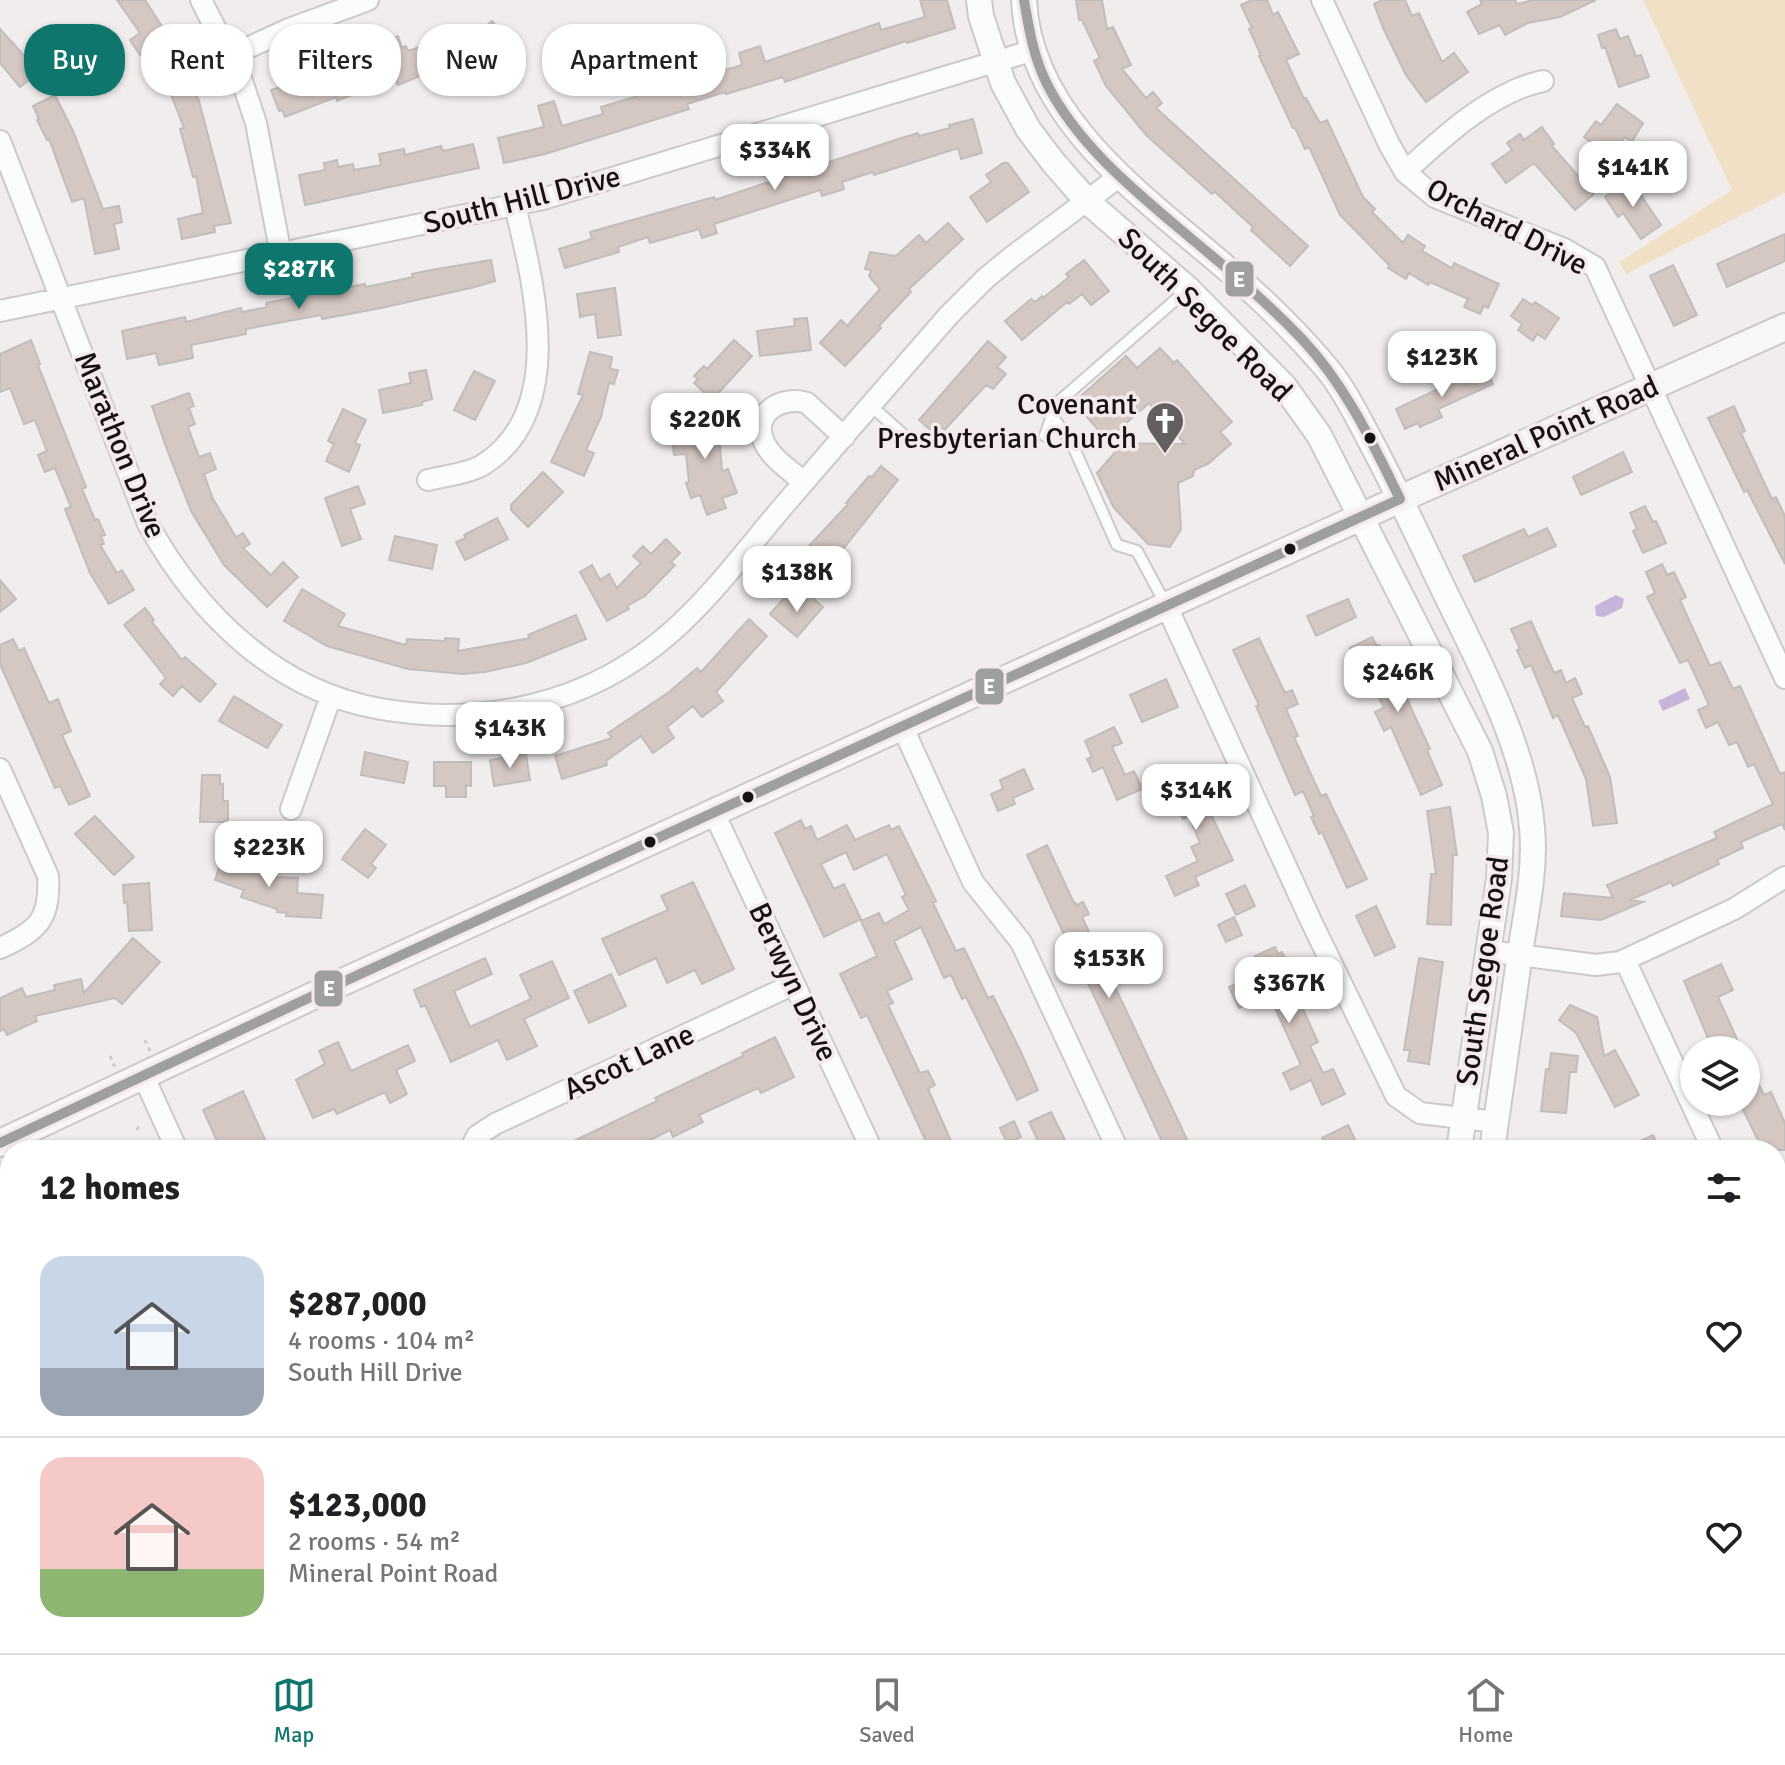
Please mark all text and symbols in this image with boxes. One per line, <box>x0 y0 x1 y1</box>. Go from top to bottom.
chip: Buy <box>24 24 125 96</box>
chip: Rent <box>141 24 253 96</box>
chip: Filters <box>269 24 401 96</box>
chip: New <box>417 24 526 96</box>
chip: Apartment <box>542 24 726 96</box>
pin: $334K <box>719 124 831 192</box>
text: $334K <box>739 134 811 166</box>
pin: $141K <box>1577 141 1689 209</box>
text: $141K <box>1597 151 1669 183</box>
street label: South Hill Drive <box>420 158 624 242</box>
street label: Orchard Drive <box>1420 171 1594 283</box>
street label: South Segoe Road <box>1110 220 1300 410</box>
pin: $287K <box>243 243 355 311</box>
text: $287K <box>263 253 335 285</box>
line badge: E <box>1224 260 1255 298</box>
text: E <box>1233 266 1245 293</box>
pin: $123K <box>1386 331 1498 399</box>
text: $123K <box>1406 341 1478 373</box>
street label: Marathon Drive <box>66 346 174 544</box>
street label: Mineral Point Road <box>1428 368 1664 500</box>
place label: Covenant Presbyterian Church <box>877 386 1137 457</box>
pin: $220K <box>649 393 761 461</box>
church icon: Covenant Presbyterian Church <box>1144 400 1186 455</box>
text: $220K <box>669 403 741 435</box>
unlabelled marker <box>1362 430 1378 446</box>
unlabelled marker <box>1282 541 1298 557</box>
pin: $138K <box>741 546 853 614</box>
text: $138K <box>761 556 833 588</box>
pin: $246K <box>1342 646 1454 714</box>
text: $246K <box>1362 656 1434 688</box>
line badge: E <box>974 667 1005 706</box>
text: E <box>983 673 995 700</box>
pin: $143K <box>454 702 566 770</box>
text: $143K <box>474 712 546 744</box>
pin: $314K <box>1140 764 1252 832</box>
text: $314K <box>1160 774 1232 806</box>
unlabelled marker <box>740 789 756 805</box>
pin: $223K <box>213 821 325 889</box>
text: $223K <box>233 831 305 863</box>
unlabelled marker <box>642 834 658 850</box>
street label: South Segoe Road <box>1449 854 1517 1088</box>
street label: Berwyn Drive <box>740 897 846 1067</box>
pin: $153K <box>1053 932 1165 1000</box>
text: $153K <box>1073 942 1145 974</box>
pin: $367K <box>1233 957 1345 1025</box>
text: $367K <box>1253 967 1325 999</box>
line badge: E <box>313 969 344 1008</box>
text: E <box>323 975 335 1002</box>
street label: Ascot Lane <box>558 1016 700 1108</box>
map controls <box>1680 1036 1760 1116</box>
button: layers <box>1680 1036 1760 1116</box>
icon: filters <box>1702 1166 1746 1210</box>
text: 12 homes <box>40 1167 180 1209</box>
text: $287,000 <box>288 1283 427 1325</box>
icon: home <box>104 1288 200 1384</box>
icon: heart <box>1702 1314 1746 1358</box>
text: 4 rooms · 104 m² <box>288 1325 475 1357</box>
text: South Hill Drive <box>288 1357 463 1389</box>
text: $123,000 <box>288 1484 427 1526</box>
icon: home <box>104 1489 200 1585</box>
icon: heart <box>1702 1515 1746 1559</box>
text: 2 rooms · 54 m² <box>288 1526 461 1558</box>
text: Mineral Point Road <box>288 1558 498 1590</box>
tab: Map <box>272 1673 316 1748</box>
tab: Saved <box>859 1673 915 1748</box>
tab: Home <box>1458 1673 1513 1748</box>

